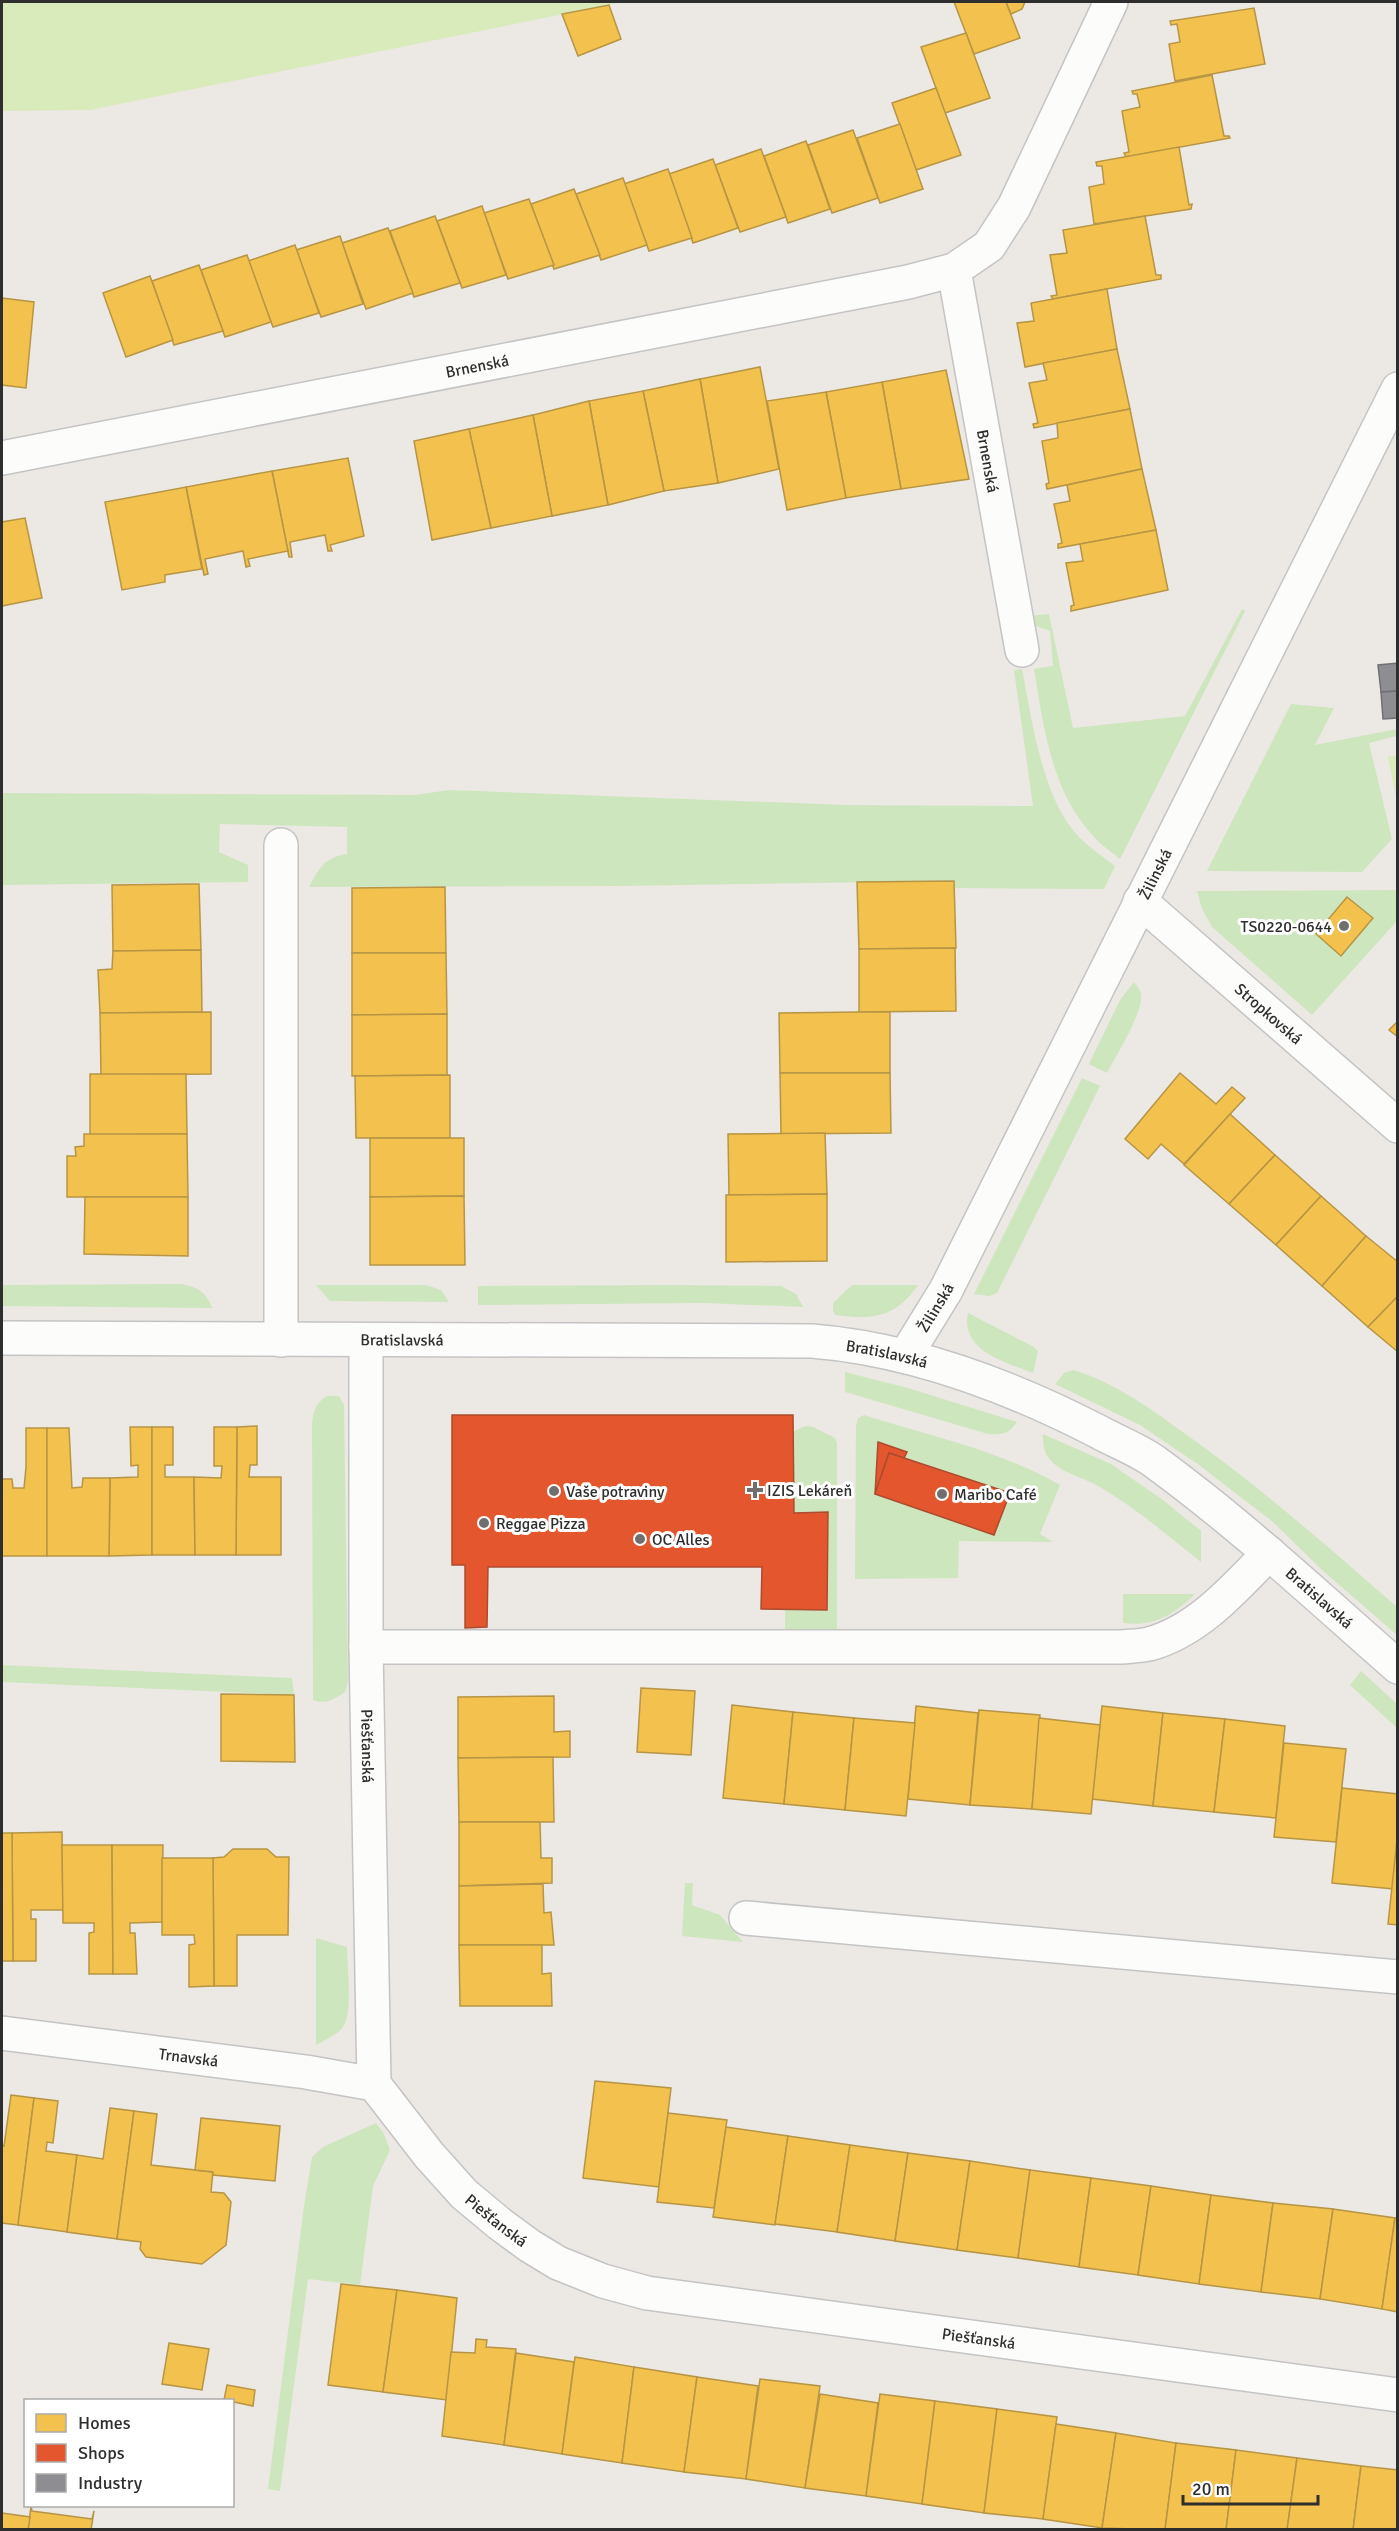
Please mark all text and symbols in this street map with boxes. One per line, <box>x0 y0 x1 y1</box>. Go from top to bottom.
street label: Brnenská <box>444 351 511 383</box>
street label: Brnenská <box>972 428 1003 494</box>
street label: Žilinská <box>1135 846 1177 903</box>
place label: TS0220-0644 <box>1241 917 1332 937</box>
marker: TS0220-0644 <box>1337 919 1351 933</box>
street label: Stropkovská <box>1230 979 1306 1049</box>
street label: Žilinská <box>913 1280 959 1336</box>
street label: Bratislavská <box>360 1330 444 1351</box>
street label: Bratislavská <box>844 1336 930 1373</box>
place label: IZIS Lekáreň <box>767 1481 852 1501</box>
place label: Vaše potraviny <box>566 1482 665 1502</box>
marker: IZIS Lekáreň <box>748 1483 762 1497</box>
marker: Vaše potraviny <box>547 1484 561 1498</box>
place label: Maribo Café <box>954 1485 1037 1505</box>
marker: Maribo Café <box>935 1487 949 1501</box>
place label: Reggae Pizza <box>496 1514 586 1534</box>
marker: Reggae Pizza <box>477 1516 491 1530</box>
place label: OC Alles <box>652 1530 709 1550</box>
marker: OC Alles <box>633 1532 647 1546</box>
street label: Bratislavská <box>1281 1563 1357 1633</box>
street label: Piešťanská <box>356 1709 377 1783</box>
street label: Trnavská <box>157 2044 219 2072</box>
street label: Piešťanská <box>461 2190 531 2252</box>
street label: Piešťanská <box>941 2324 1017 2354</box>
legend <box>24 2399 234 2507</box>
text: Homes <box>78 2412 131 2434</box>
text: Shops <box>78 2442 125 2464</box>
scale bar <box>1183 2468 1318 2506</box>
text: Industry <box>78 2472 143 2494</box>
text: 20 m <box>1192 2478 1230 2500</box>

